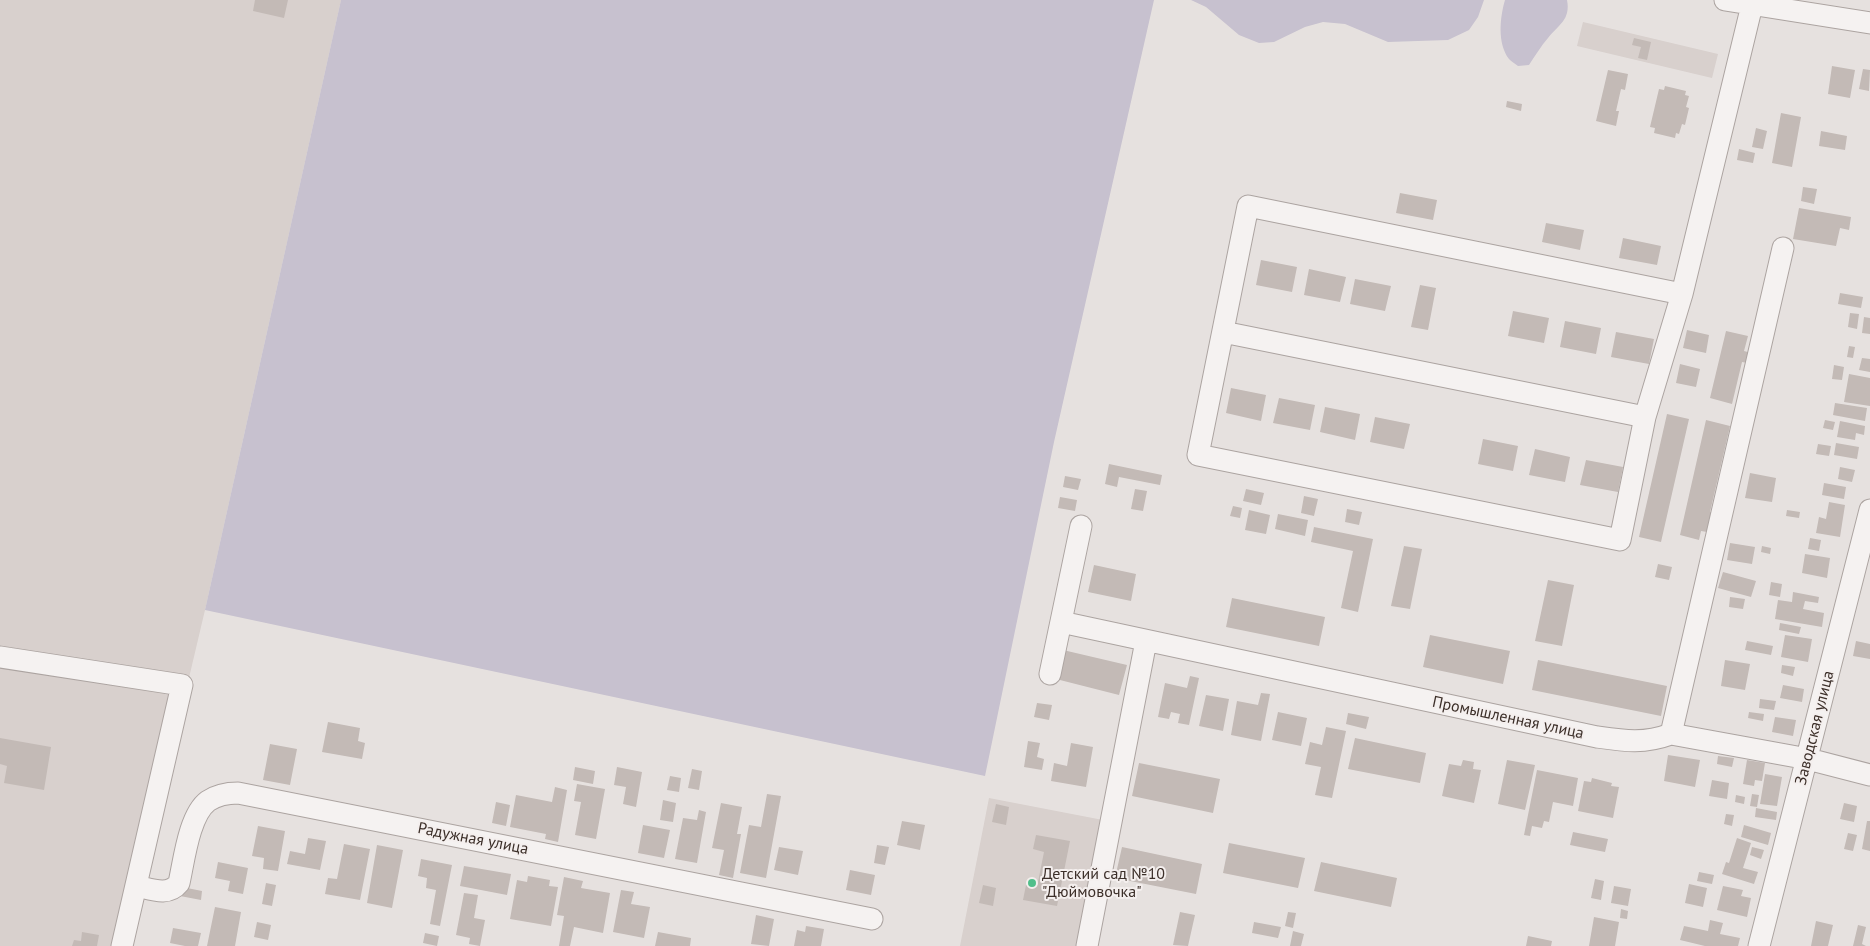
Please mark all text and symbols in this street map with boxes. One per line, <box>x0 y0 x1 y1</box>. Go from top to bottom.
street label: Заводская улица <box>1792 669 1838 787</box>
street label: Промышленная улица <box>1430 693 1586 743</box>
street label: Радужная улица <box>416 819 530 859</box>
place label: Детский сад №10 "Дюймовочка" <box>1042 864 1165 902</box>
marker: Детский сад №10 "Дюймовочка" <box>1026 877 1038 889</box>

